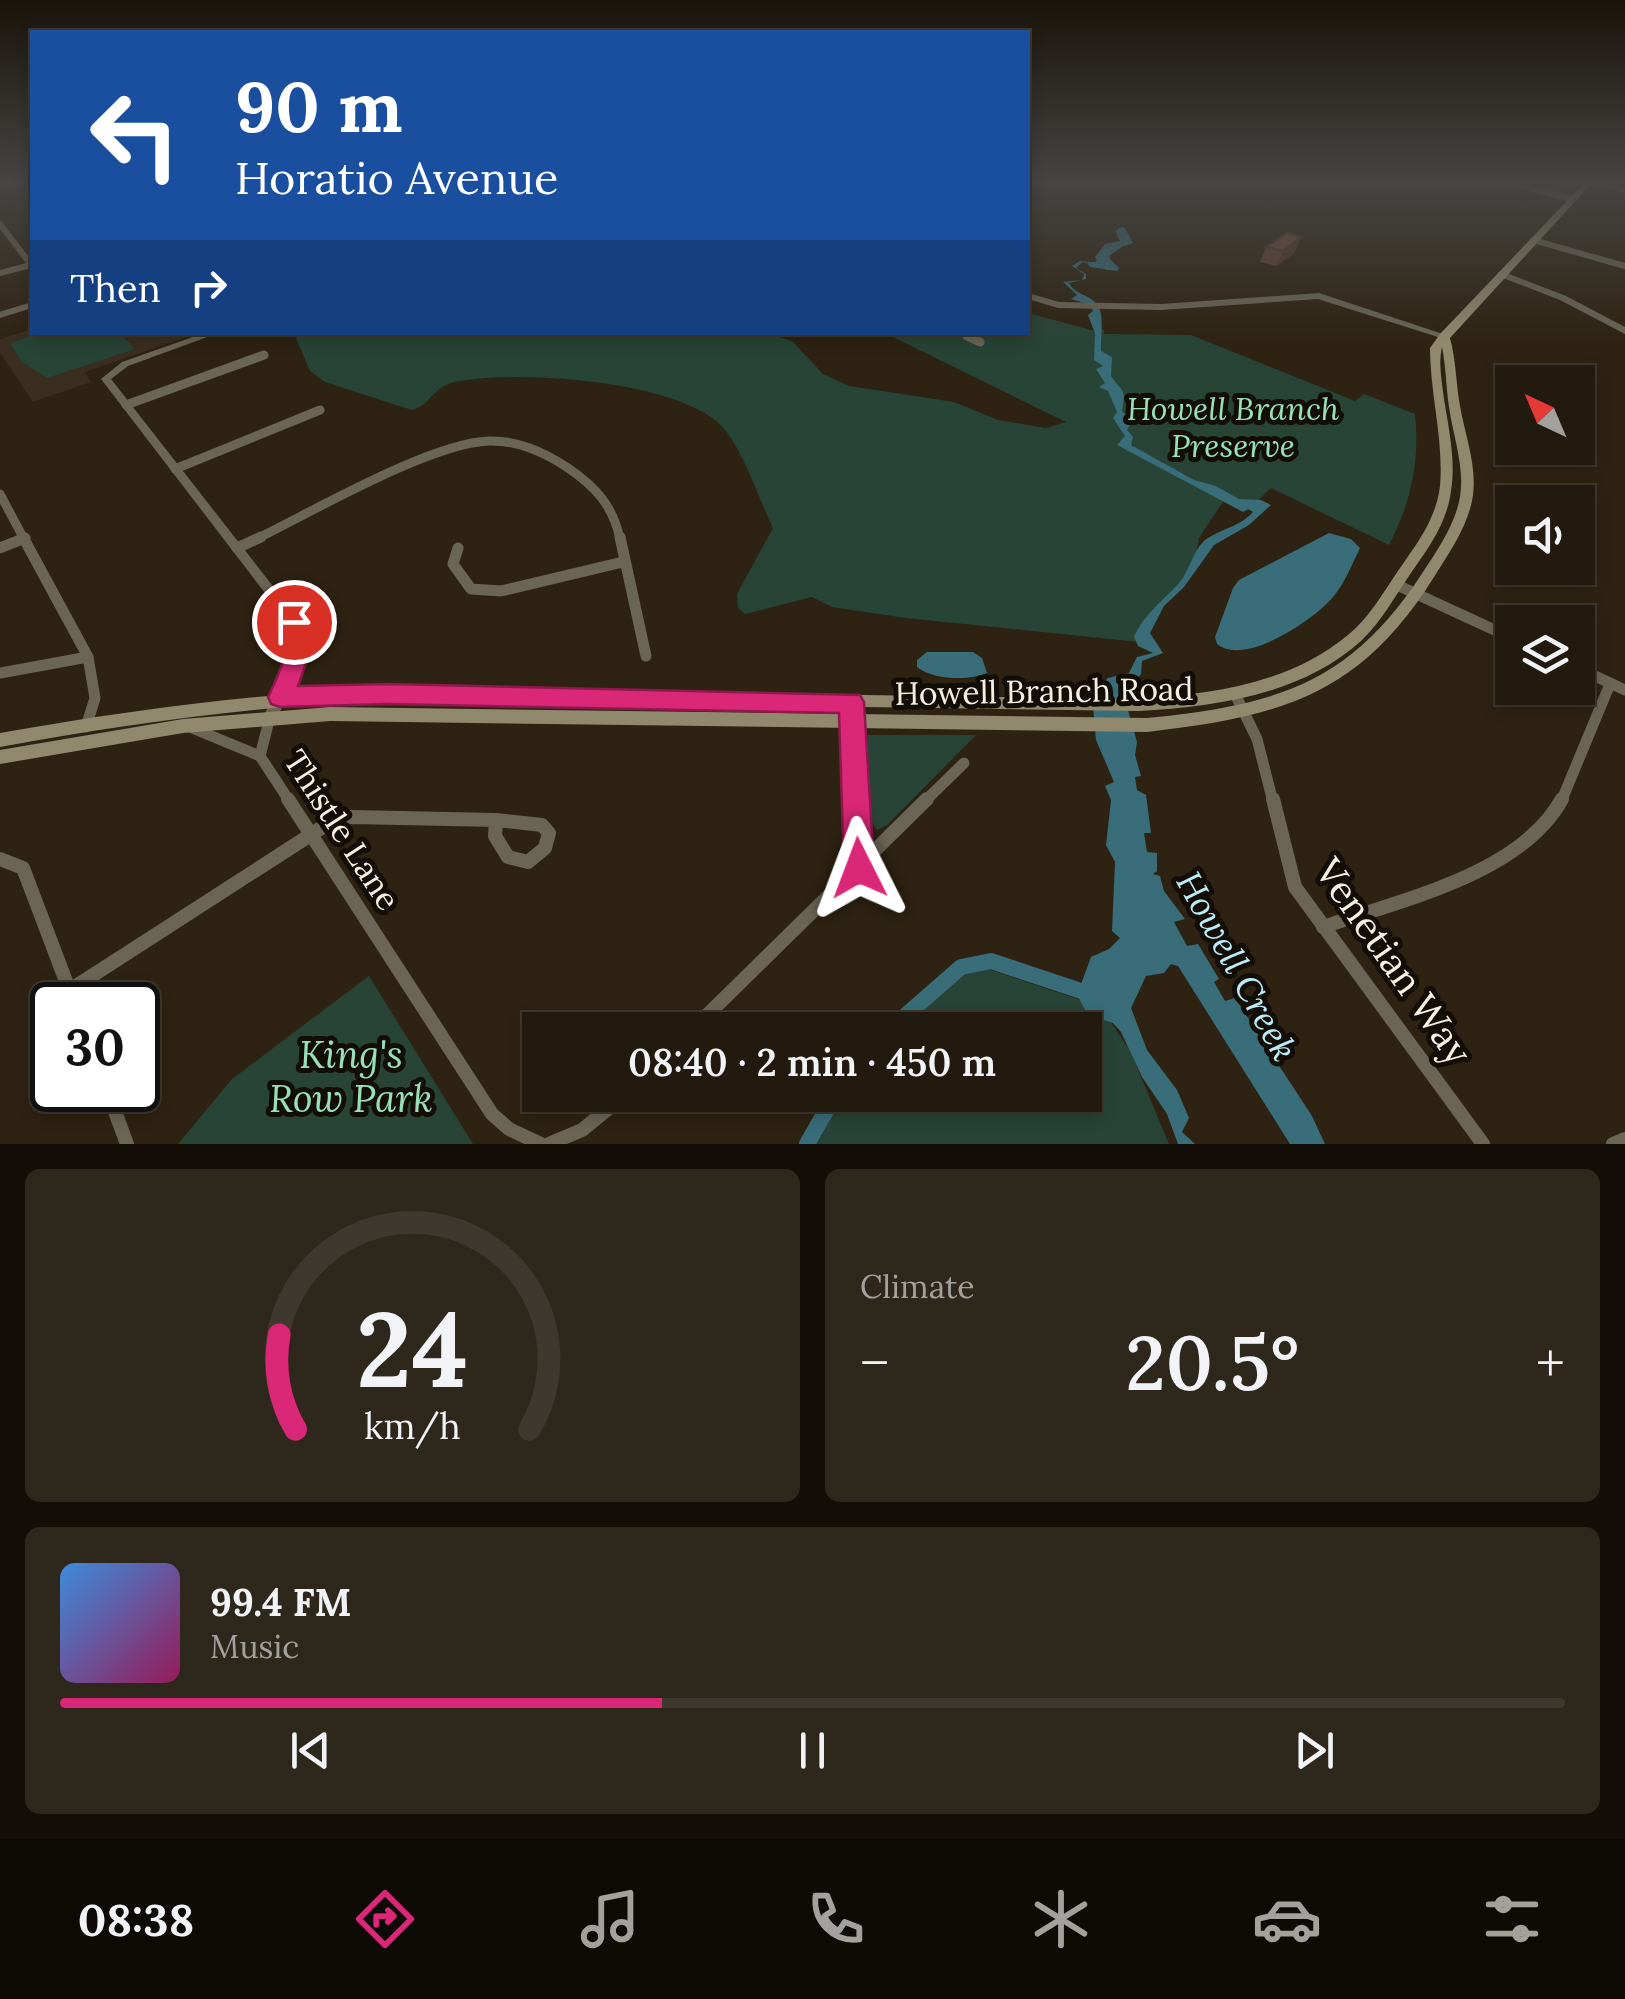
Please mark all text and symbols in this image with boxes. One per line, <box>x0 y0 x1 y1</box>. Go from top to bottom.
text: 90 m <box>235 62 403 151</box>
icon: left <box>70 70 200 200</box>
text: Horatio Avenue <box>235 149 558 206</box>
icon: right <box>181 260 236 315</box>
text: Then <box>70 264 161 312</box>
north arrow <box>1495 365 1595 465</box>
map controls <box>1495 365 1595 705</box>
park label: Howell Branch Preserve <box>1127 388 1339 466</box>
button: sound <box>1495 485 1595 585</box>
pin <box>252 580 337 665</box>
icon: arrive <box>267 595 322 650</box>
button: layers <box>1495 605 1595 705</box>
street label: Howell Branch Road <box>894 668 1194 714</box>
street label: Thistle Lane <box>275 742 409 918</box>
position arrow <box>807 816 911 920</box>
street label: Venetian Way <box>1304 848 1483 1074</box>
water label: Howell Creek <box>1167 863 1307 1069</box>
speed limit sign: 30 <box>30 982 160 1112</box>
park label: King's Row Park <box>269 1030 433 1122</box>
text: 08:40 · 2 min · 450 m <box>628 1038 996 1086</box>
text: Climate <box>860 1266 975 1307</box>
text: 24 <box>356 1282 469 1415</box>
text: 20.5° <box>1126 1315 1299 1411</box>
text: − <box>860 1328 889 1398</box>
text: + <box>1536 1328 1565 1398</box>
text: km/h <box>364 1403 461 1449</box>
text: 99.4 FM <box>210 1578 351 1626</box>
text: Music <box>210 1626 299 1667</box>
icon: previous <box>283 1723 338 1778</box>
icon: pause <box>785 1723 840 1778</box>
icon: next <box>1287 1723 1342 1778</box>
icon: directions <box>350 1884 420 1954</box>
icon: music <box>575 1884 645 1954</box>
icon: phone <box>801 1884 871 1954</box>
icon: climate <box>1026 1884 1096 1954</box>
icon: car <box>1252 1884 1322 1954</box>
icon: filters <box>1477 1884 1547 1954</box>
text: 08:38 <box>78 1891 194 1948</box>

